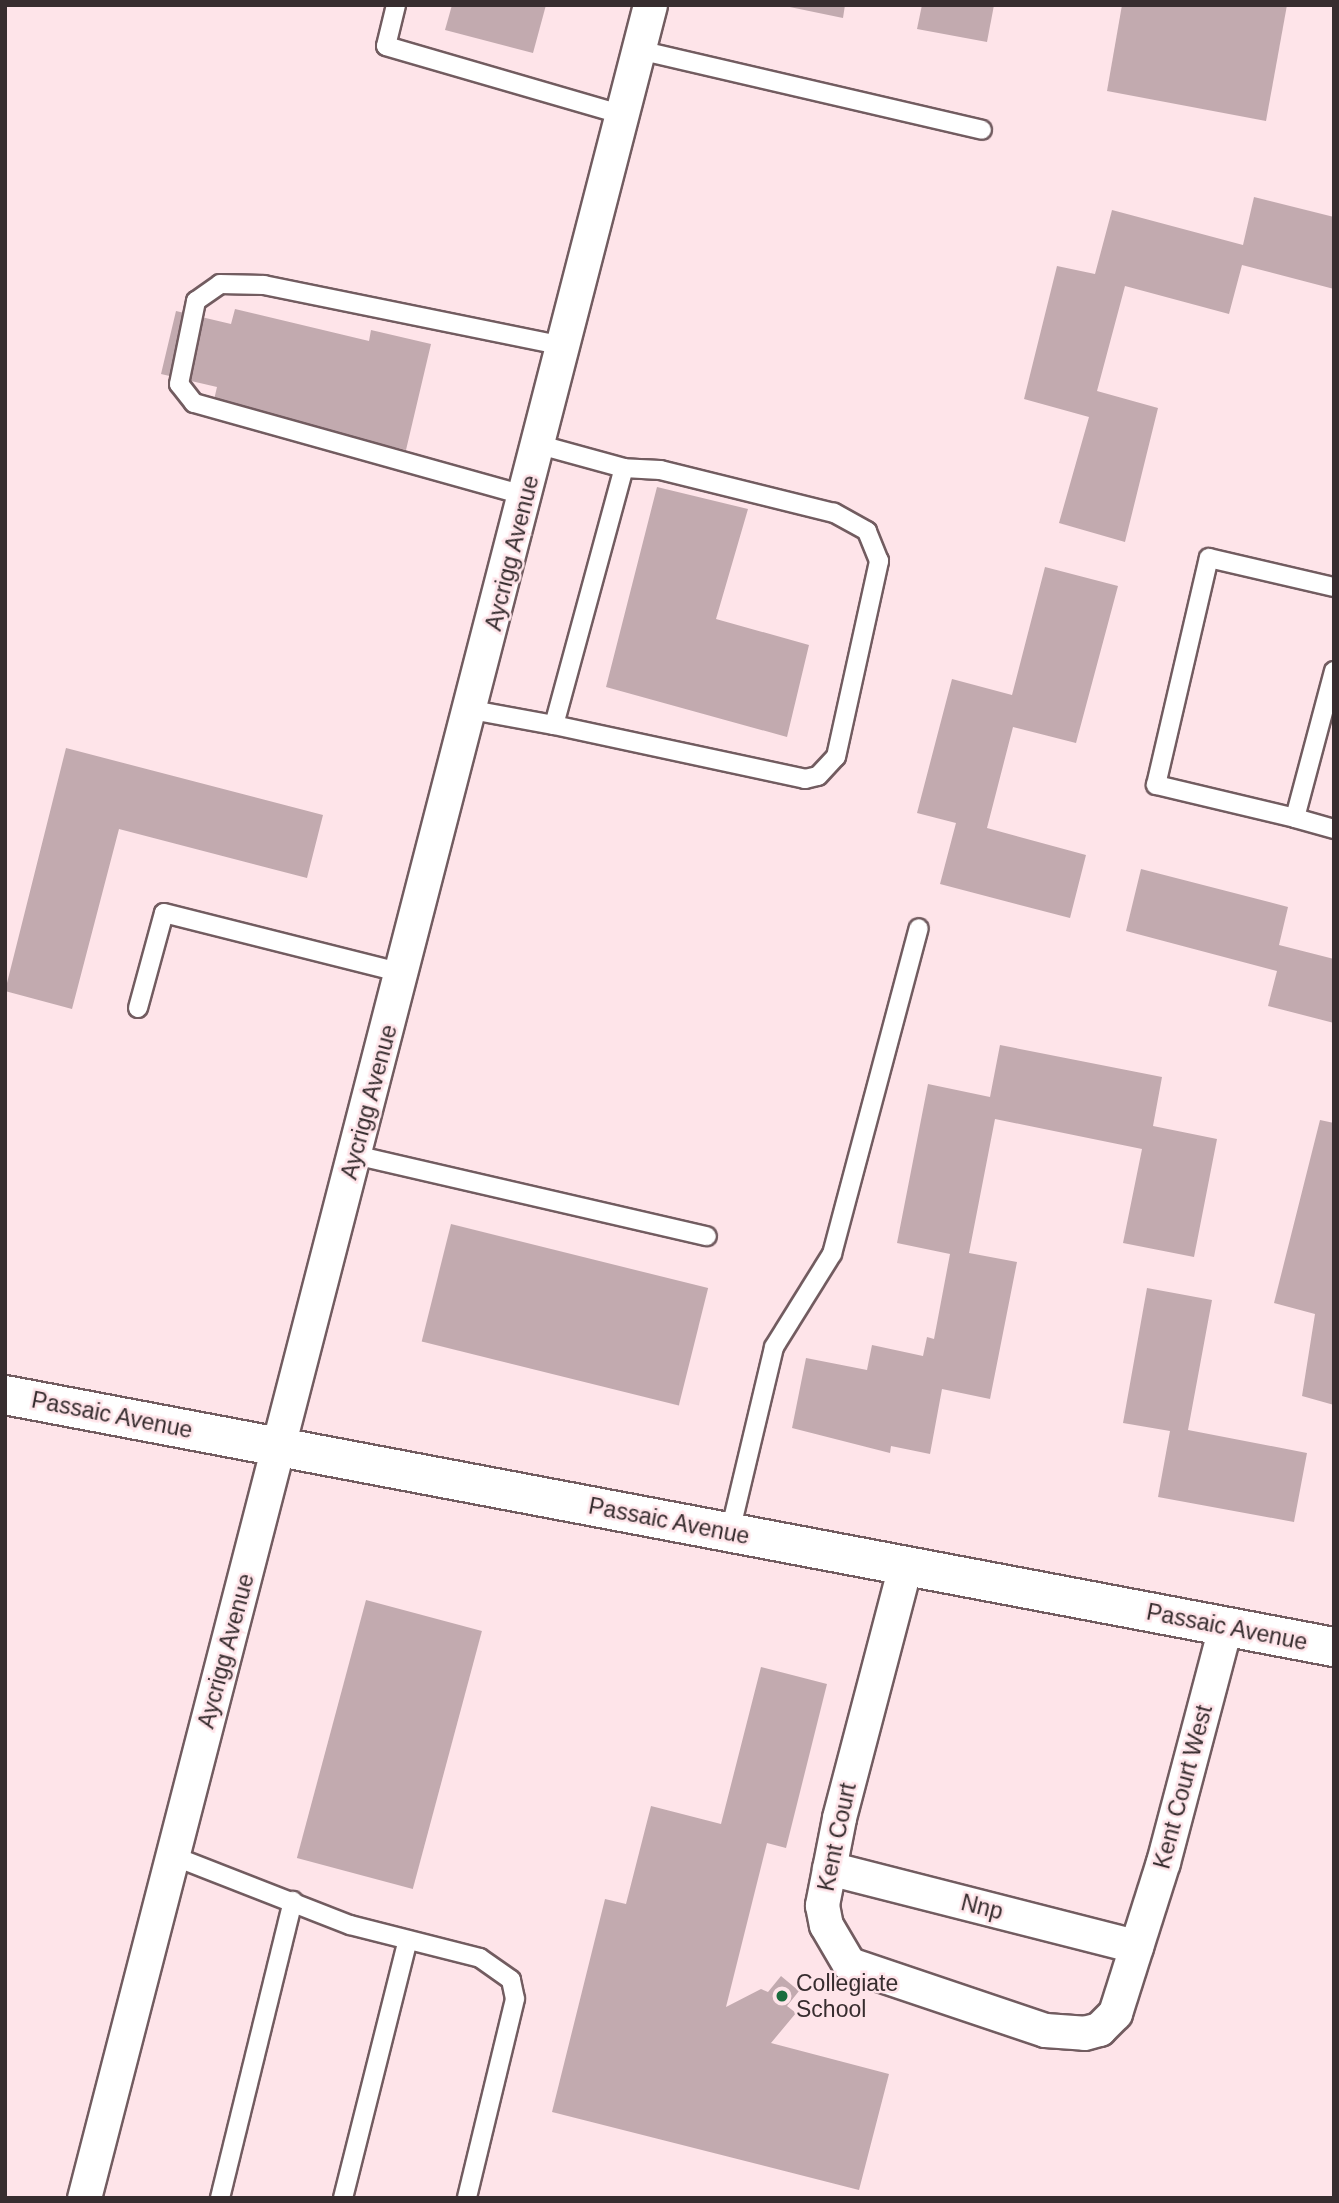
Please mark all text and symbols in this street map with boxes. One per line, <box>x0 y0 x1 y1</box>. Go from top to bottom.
street label: Aycrigg Avenue <box>479 472 545 634</box>
street label: Aycrigg Avenue <box>335 1021 403 1183</box>
street label: Passaic Avenue <box>29 1386 195 1444</box>
street label: Passaic Avenue <box>586 1492 752 1550</box>
street label: Aycrigg Avenue <box>192 1570 260 1732</box>
street label: Passaic Avenue <box>1144 1598 1310 1656</box>
street label: Kent Court West <box>1148 1702 1218 1872</box>
street label: Kent Court <box>812 1780 862 1894</box>
street label: Nnp <box>958 1889 1006 1925</box>
place label: Collegiate School <box>796 1969 898 2023</box>
marker: Collegiate School <box>774 1988 790 2004</box>

